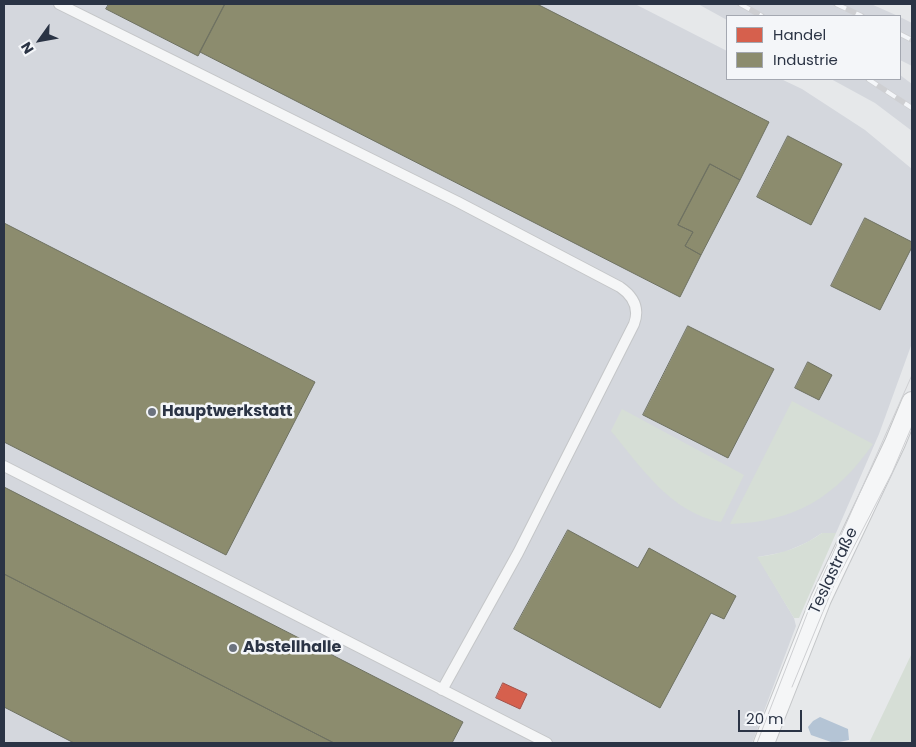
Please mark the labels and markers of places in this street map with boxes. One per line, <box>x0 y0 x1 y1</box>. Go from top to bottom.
place label: Hauptwerkstatt <box>162 402 292 422</box>
marker: Hauptwerkstatt <box>146 406 158 418</box>
place label: Abstellhalle <box>243 638 341 658</box>
marker: Abstellhalle <box>227 642 239 654</box>

